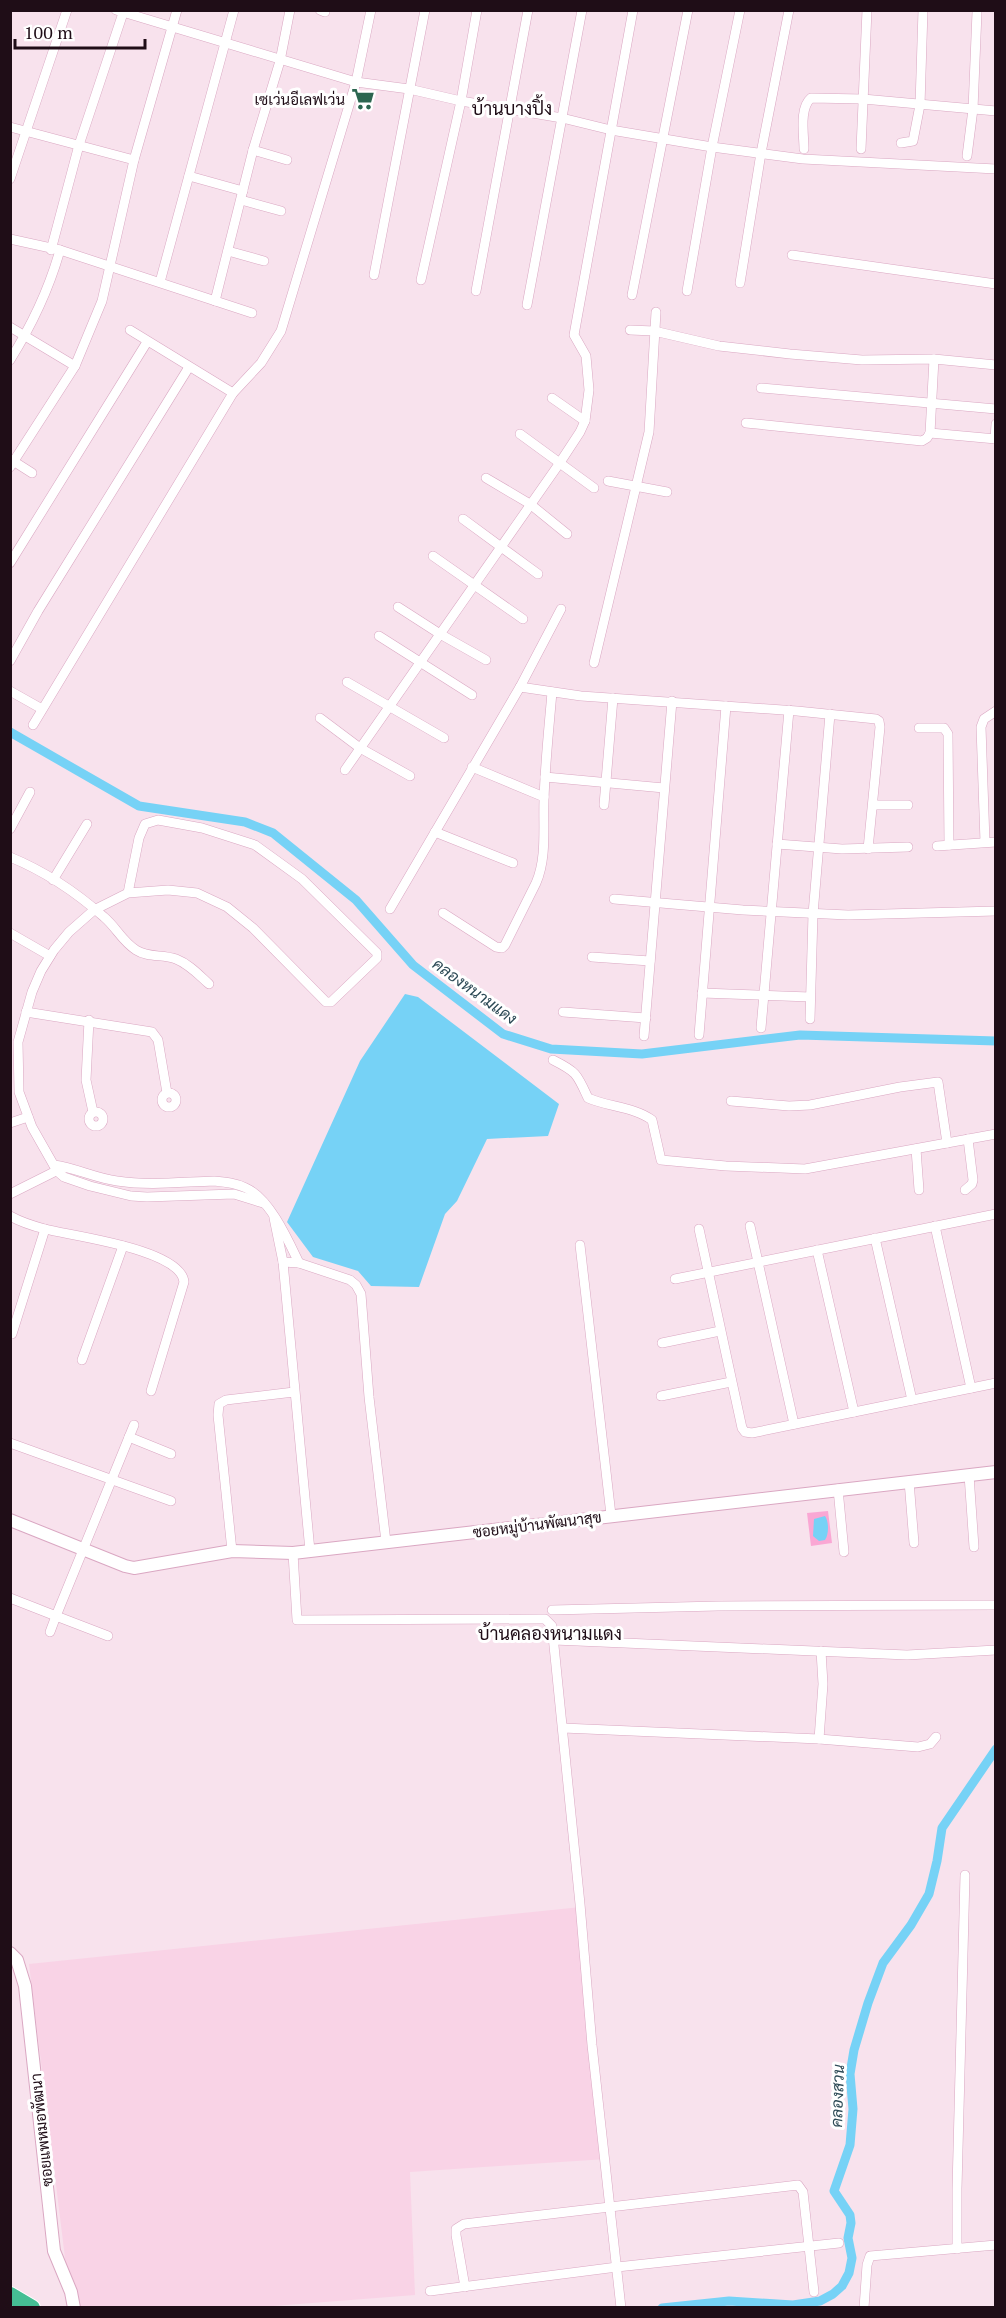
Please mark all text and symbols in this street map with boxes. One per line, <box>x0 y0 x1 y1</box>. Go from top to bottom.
scale bar <box>15 12 146 50</box>
text: 100 m <box>24 20 73 44</box>
supermarket icon: เซเว่นอีเลฟเว่น <box>350 86 376 112</box>
place label: เซเว่นอีเลฟเว่น <box>254 89 345 109</box>
district label: บ้านบางปิ้ง <box>472 94 552 120</box>
water label: คลองหนามแดง <box>428 953 522 1029</box>
street label: ซอยหมู่บ้านพัฒนาสุข <box>471 1506 603 1544</box>
district label: บ้านคลองหนามแดง <box>478 1621 622 1645</box>
water label: คลองสวน <box>825 2064 849 2128</box>
street label: ซอยแพหมอพัฒนา <box>25 2072 57 2188</box>

